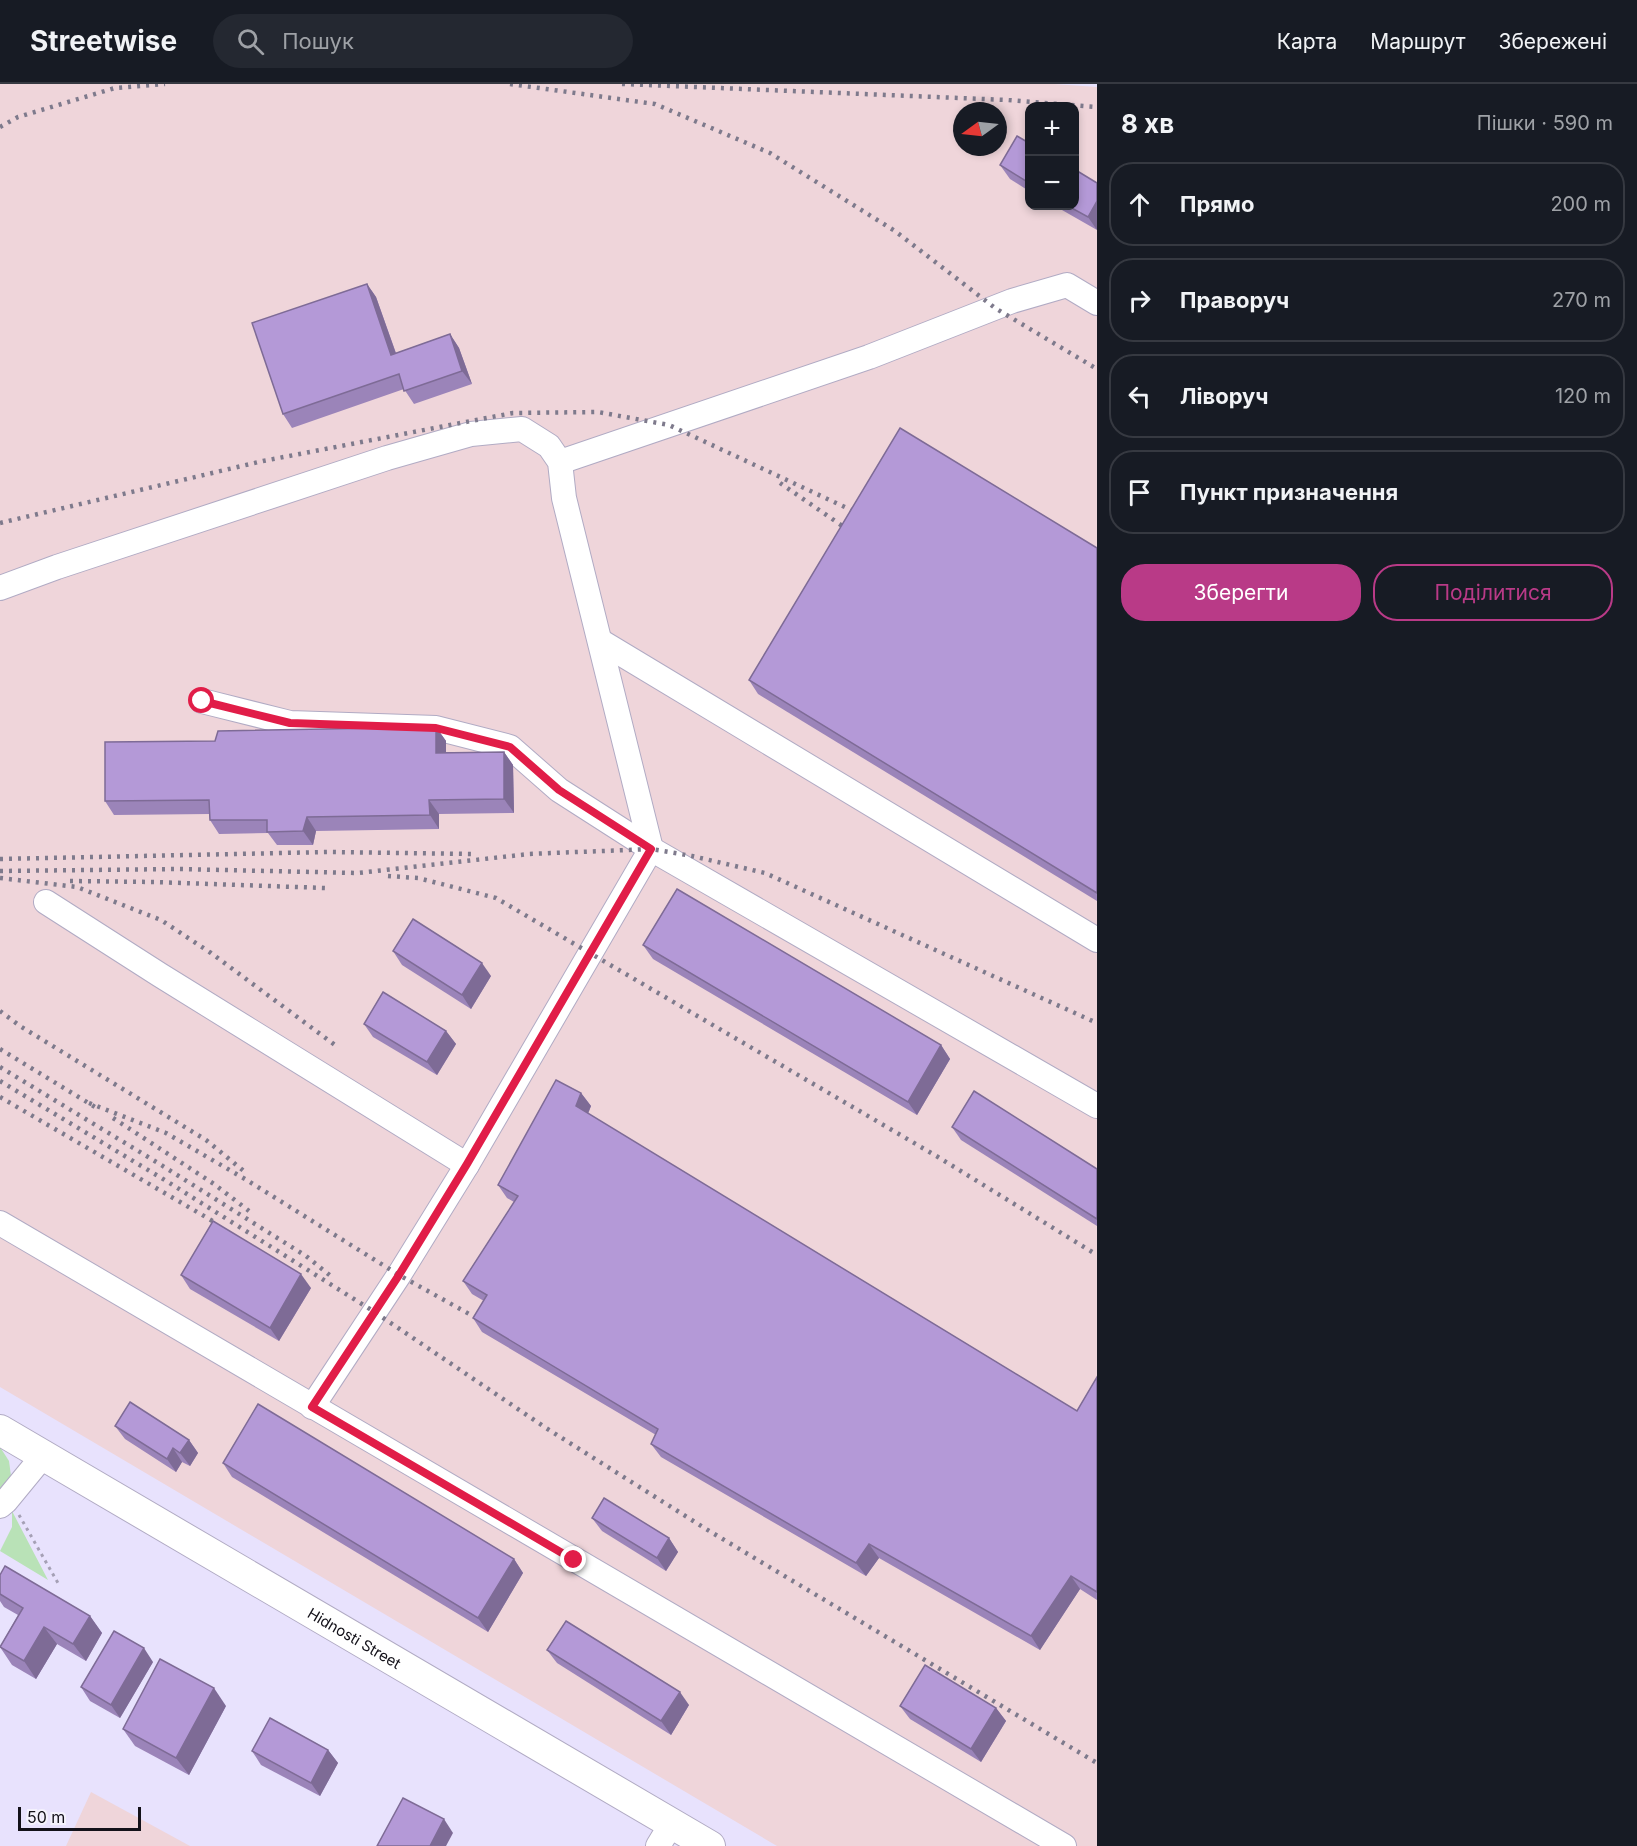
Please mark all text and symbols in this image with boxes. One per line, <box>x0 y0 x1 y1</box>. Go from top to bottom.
search box <box>213 14 633 68</box>
text: Streetwise <box>30 24 177 58</box>
icon: search <box>234 25 267 58</box>
text: Пошук <box>282 28 354 54</box>
text: Карта <box>1277 29 1337 54</box>
text: Маршрут <box>1370 29 1465 54</box>
text: Збережені <box>1498 29 1607 54</box>
north arrow <box>953 102 1007 156</box>
map controls <box>1025 102 1079 210</box>
button: + <box>1025 102 1079 156</box>
text: 8 хв <box>1121 108 1174 139</box>
text: Пішки · 590 m <box>1477 111 1613 135</box>
button: − <box>1025 156 1079 210</box>
icon: ahead <box>1123 188 1156 221</box>
text: Прямо <box>1180 191 1254 217</box>
text: 200 m <box>1550 192 1611 216</box>
icon: right <box>1123 284 1156 317</box>
text: Праворуч <box>1180 287 1289 313</box>
text: 270 m <box>1552 288 1611 312</box>
icon: left <box>1123 380 1156 413</box>
text: Ліворуч <box>1180 383 1268 409</box>
text: 120 m <box>1555 384 1611 408</box>
icon: arrive <box>1123 476 1156 509</box>
text: Пункт призначення <box>1180 479 1398 505</box>
button: Зберегти <box>1121 564 1361 621</box>
button: Поділитися <box>1373 564 1613 621</box>
route start <box>188 687 214 713</box>
route end <box>560 1546 586 1572</box>
street label: Hidnosti Street <box>305 1603 405 1673</box>
scale bar <box>18 1804 141 1832</box>
text: 50 m <box>27 1807 65 1827</box>

